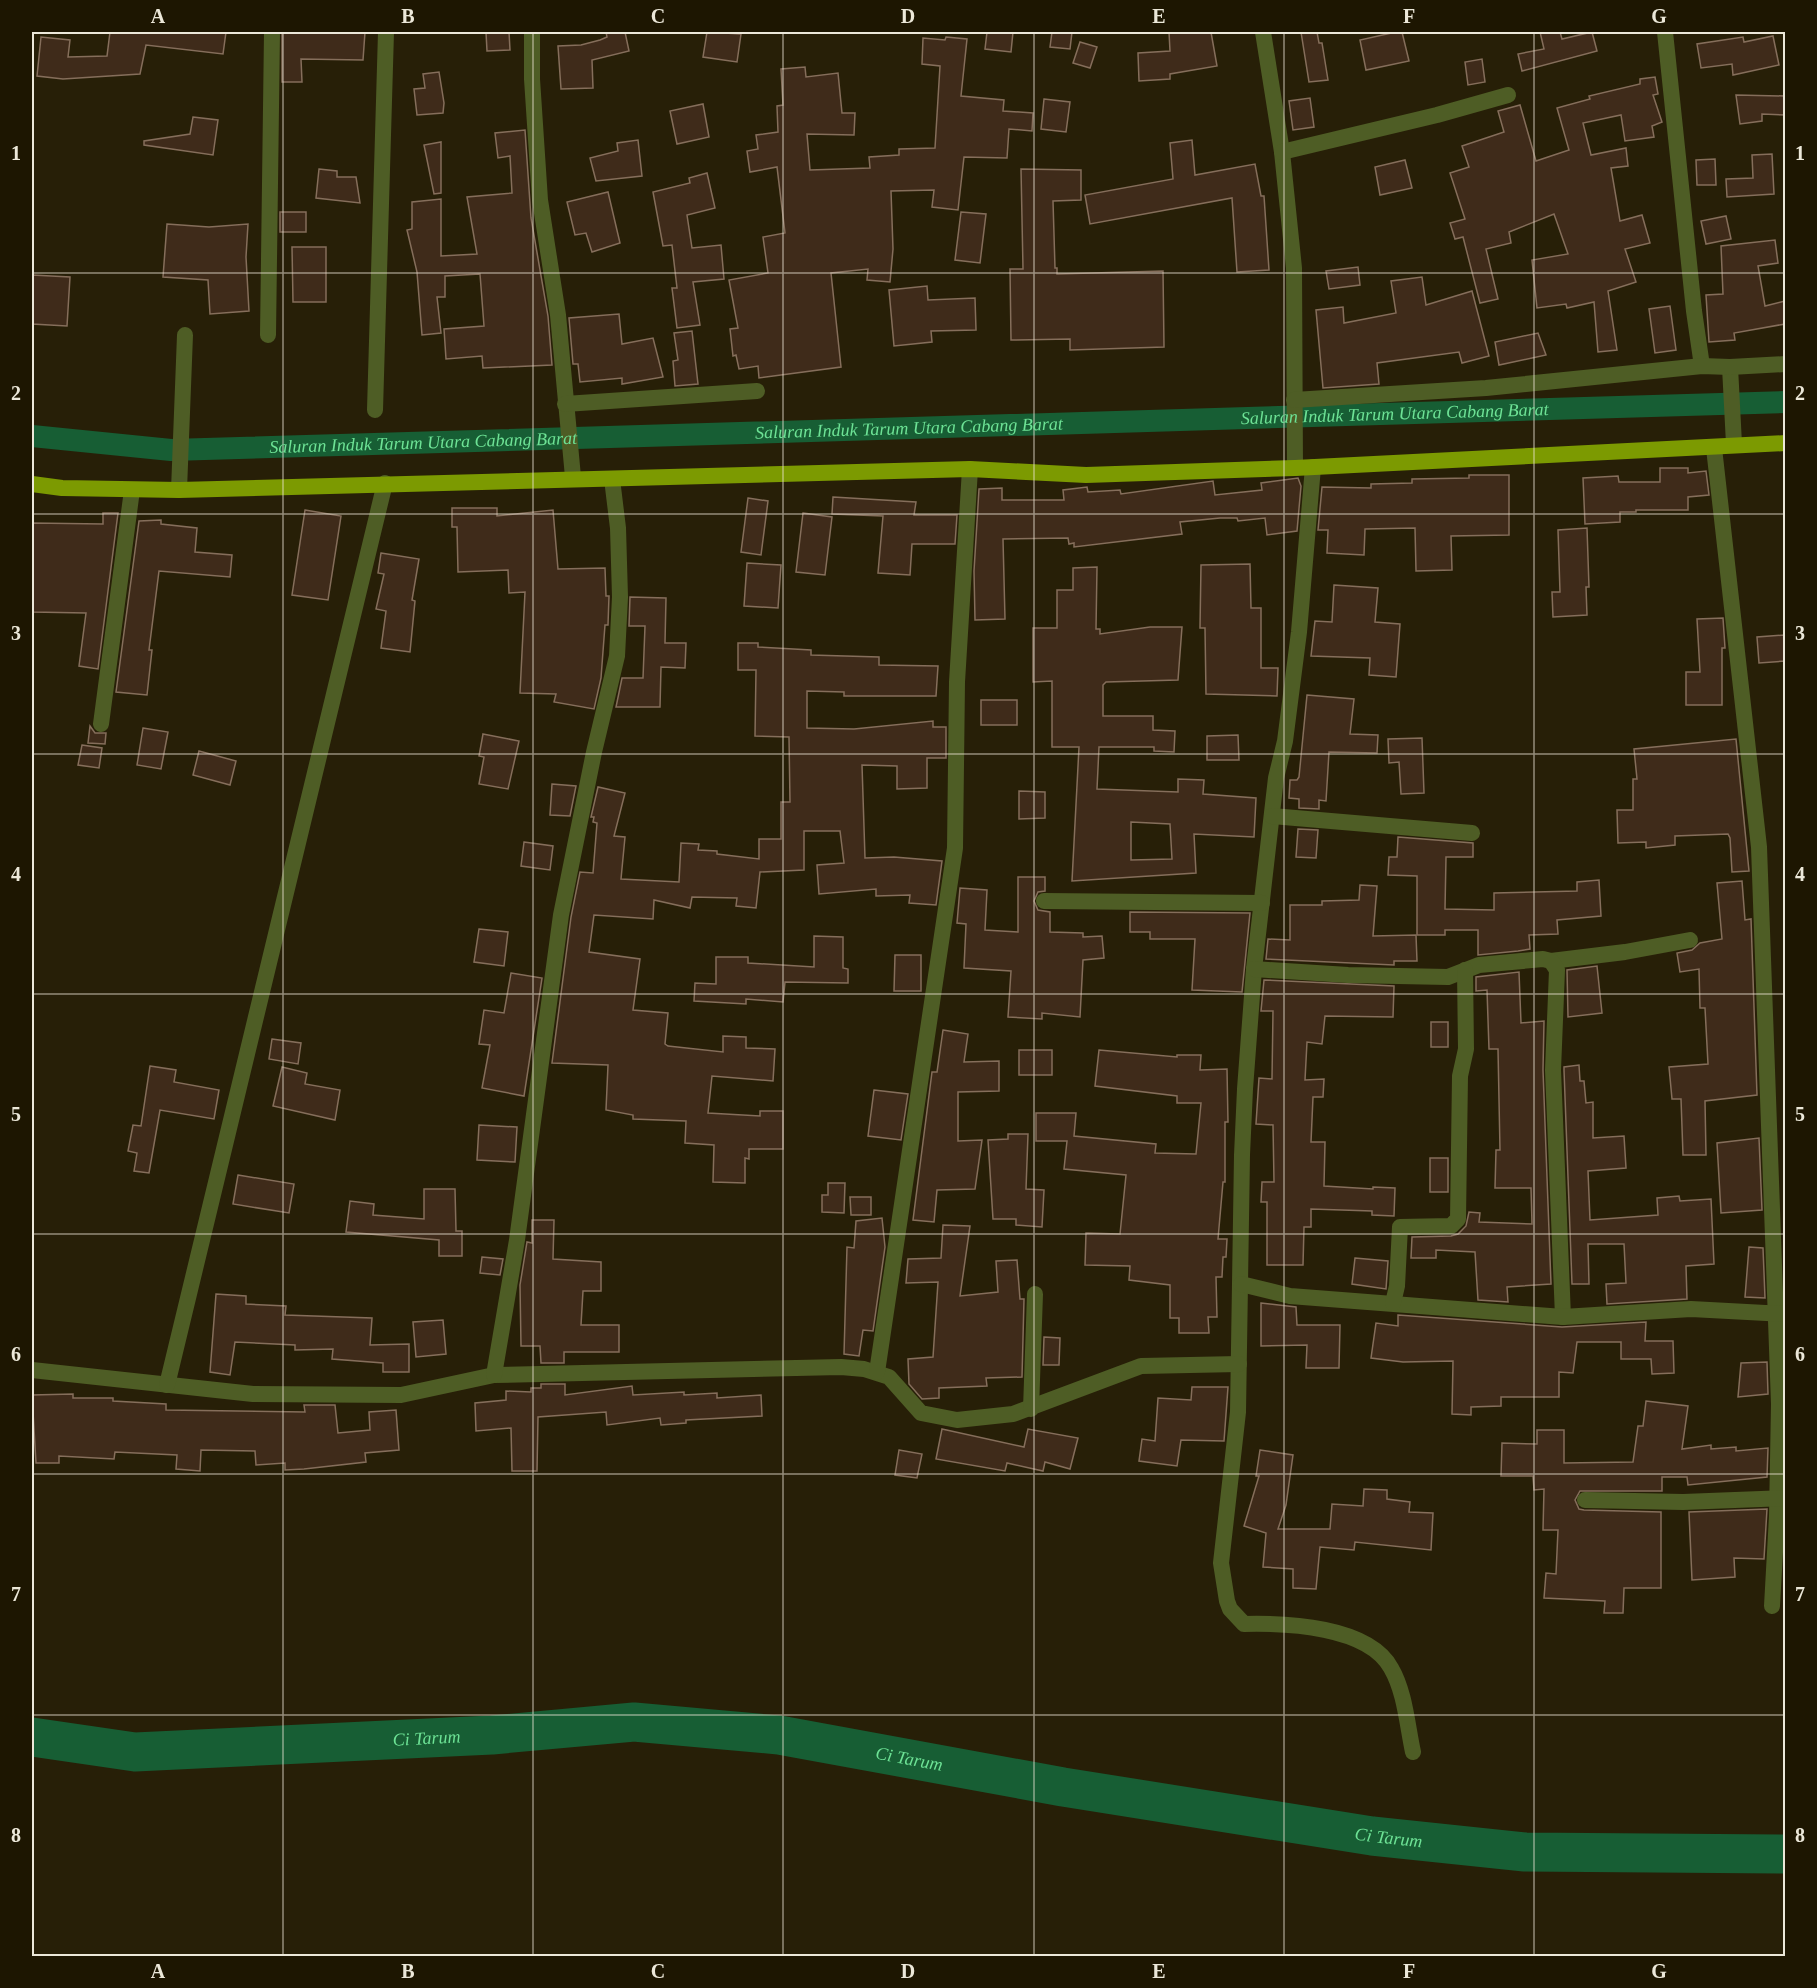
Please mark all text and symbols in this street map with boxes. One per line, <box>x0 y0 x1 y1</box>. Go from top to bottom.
text: A <box>151 5 166 27</box>
text: B <box>401 5 415 27</box>
text: C <box>651 5 665 27</box>
text: D <box>901 5 915 27</box>
text: E <box>1152 5 1166 27</box>
text: F <box>1403 5 1415 27</box>
text: G <box>1651 5 1667 27</box>
text: 1 <box>11 142 21 164</box>
text: 1 <box>1795 142 1805 164</box>
text: 2 <box>11 382 21 404</box>
text: 2 <box>1795 382 1805 404</box>
water label: Saluran Induk Tarum Utara Cabang Barat <box>1241 399 1550 428</box>
water label: Saluran Induk Tarum Utara Cabang Barat <box>755 413 1064 443</box>
water label: Saluran Induk Tarum Utara Cabang Barat <box>269 428 578 457</box>
text: 3 <box>11 622 21 644</box>
text: 3 <box>1795 622 1805 644</box>
text: 4 <box>11 863 21 885</box>
text: 4 <box>1795 863 1805 885</box>
text: 5 <box>11 1103 21 1125</box>
text: 5 <box>1795 1103 1805 1125</box>
text: 6 <box>11 1343 21 1365</box>
text: 6 <box>1795 1343 1805 1365</box>
text: 7 <box>11 1583 21 1605</box>
text: 7 <box>1795 1583 1805 1605</box>
water label: Ci Tarum <box>392 1727 461 1750</box>
water label: Ci Tarum <box>874 1743 944 1775</box>
water label: Ci Tarum <box>1353 1823 1423 1851</box>
text: 8 <box>11 1824 21 1846</box>
text: 8 <box>1795 1824 1805 1846</box>
text: A <box>151 1960 166 1982</box>
text: B <box>401 1960 415 1982</box>
text: C <box>651 1960 665 1982</box>
text: D <box>901 1960 915 1982</box>
text: E <box>1152 1960 1166 1982</box>
text: F <box>1403 1960 1415 1982</box>
text: G <box>1651 1960 1667 1982</box>

